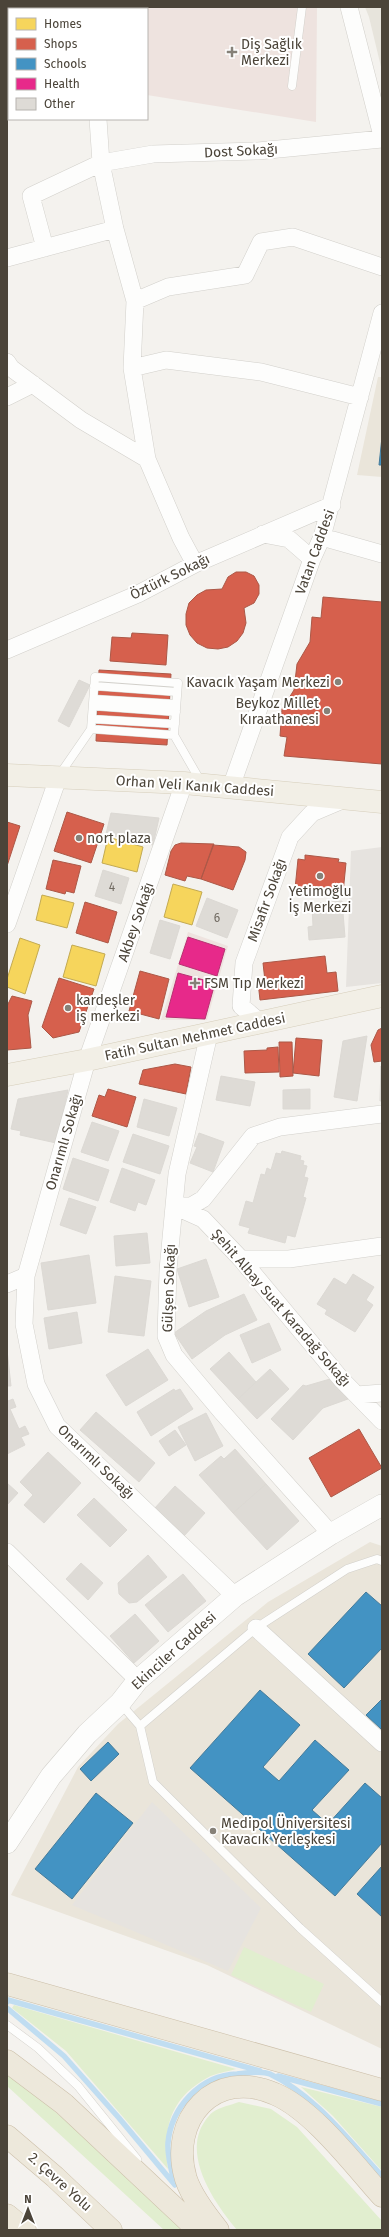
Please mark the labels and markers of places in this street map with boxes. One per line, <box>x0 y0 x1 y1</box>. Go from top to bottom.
place label: Diş Sağlık Merkezi <box>241 36 303 69</box>
marker: Diş Sağlık Merkezi <box>226 46 238 58</box>
place label: Kavacık Yaşam Merkezi <box>186 674 330 691</box>
marker: Kavacık Yaşam Merkezi <box>333 677 343 687</box>
place label: Beykoz Millet Kıraathanesi <box>235 695 320 728</box>
marker: Beykoz Millet Kıraathanesi <box>322 706 332 716</box>
place label: nort plaza <box>87 830 151 847</box>
marker: nort plaza <box>74 833 84 843</box>
marker: Yetimoğlu İş Merkezi <box>315 871 325 881</box>
place label: Yetimoğlu İş Merkezi <box>288 883 352 916</box>
place label: FSM Tıp Merkezi <box>204 975 304 992</box>
marker: FSM Tıp Merkezi <box>189 977 201 989</box>
place label: kardeşler iş merkezi <box>76 992 140 1025</box>
marker: kardeşler iş merkezi <box>63 1003 73 1013</box>
place label: Medipol Üniversitesi Kavacık Yerleşkesi <box>221 1814 351 1848</box>
marker: Medipol Üniversitesi Kavacık Yerleşkesi <box>208 1826 218 1836</box>

